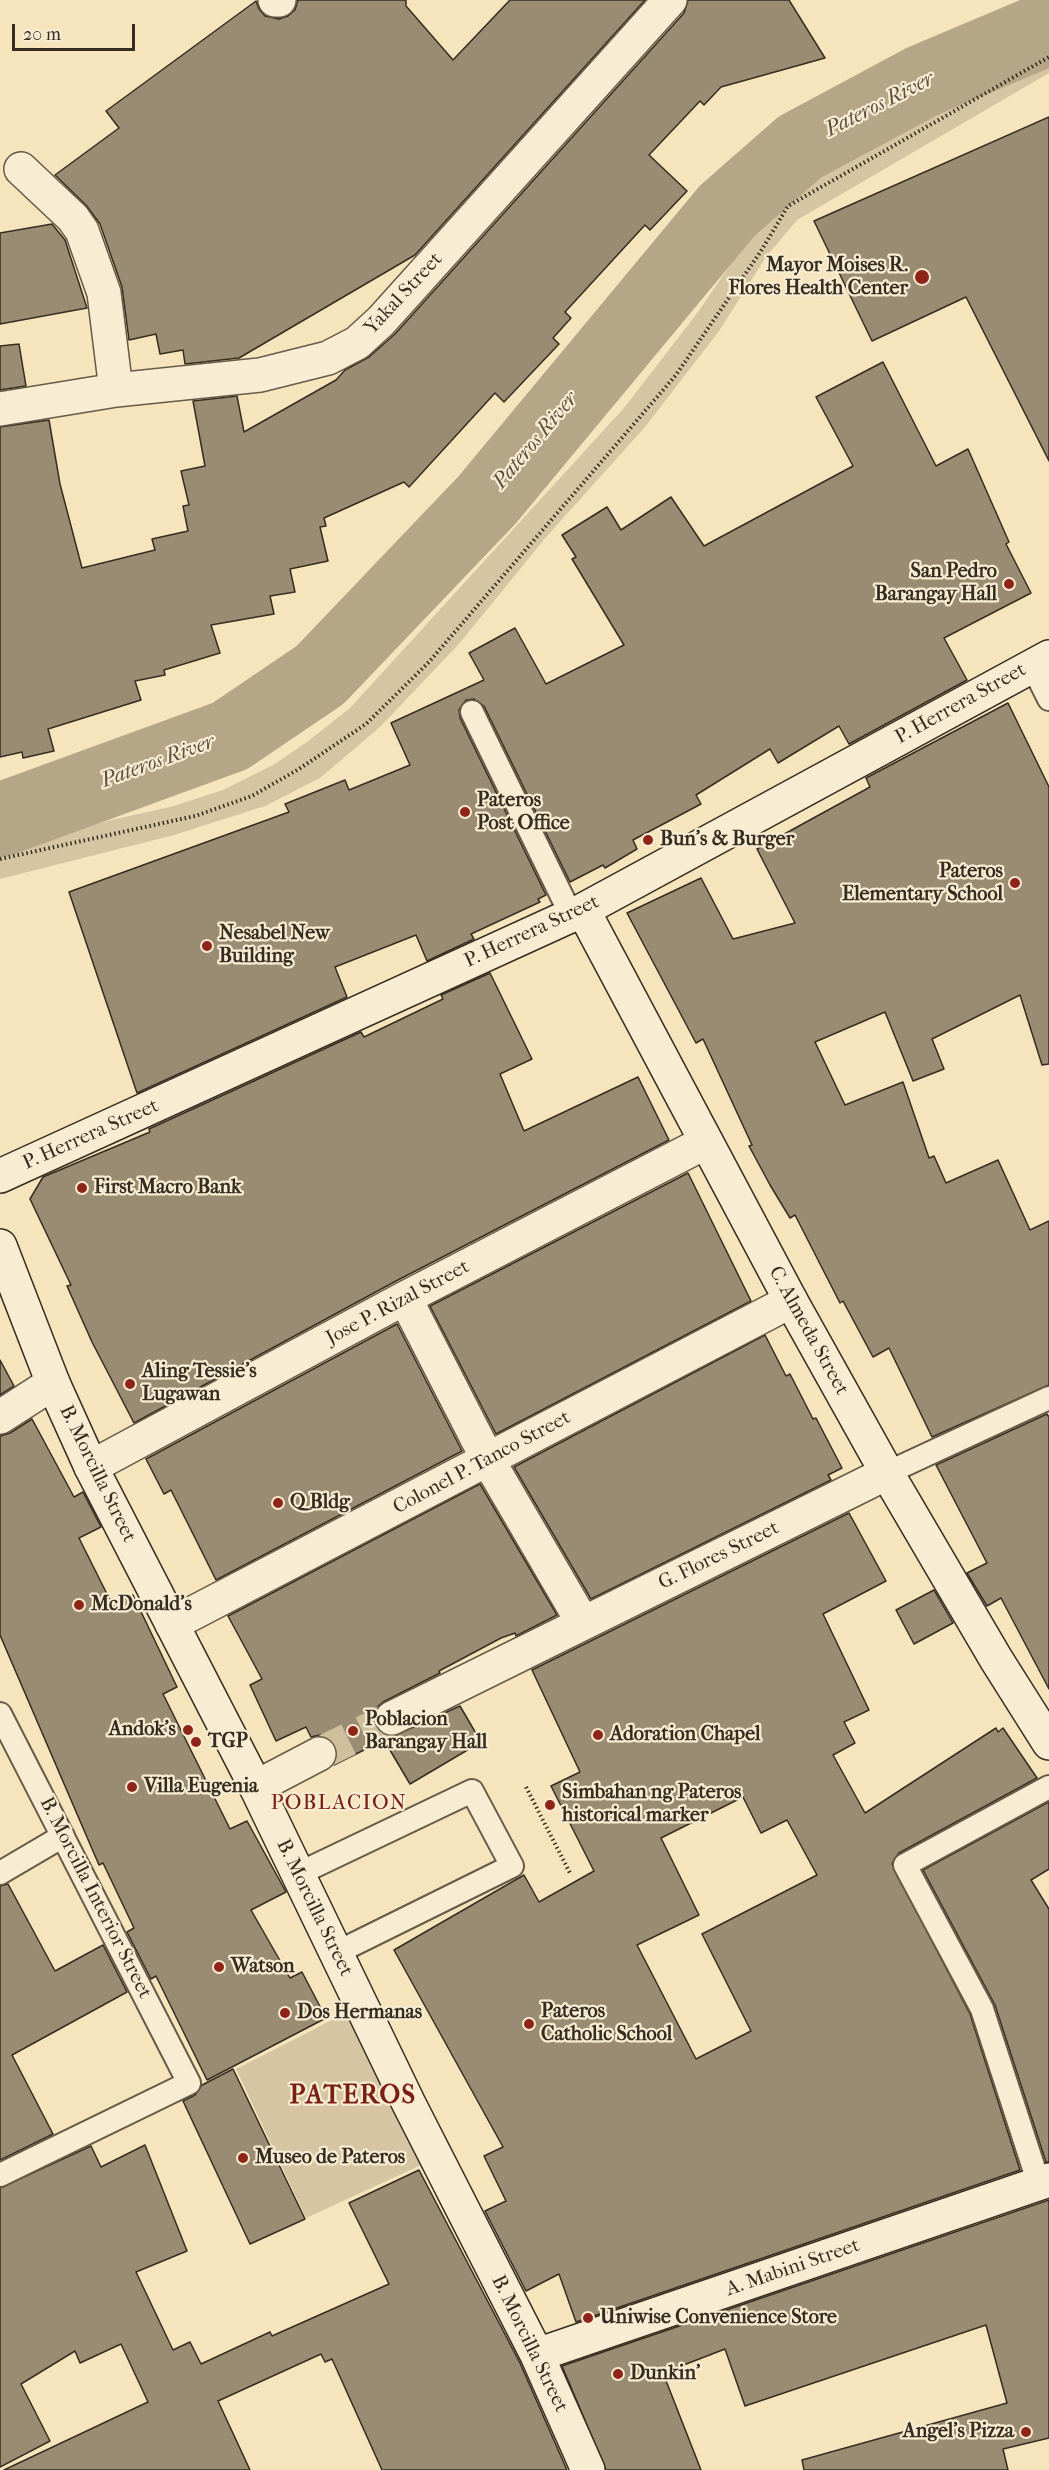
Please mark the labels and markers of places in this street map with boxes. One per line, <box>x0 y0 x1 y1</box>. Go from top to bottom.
place label: Mayor Moises R. Flores Health Center <box>729 254 908 301</box>
marker: Mayor Moises R. Flores Health Center <box>913 268 931 286</box>
place label: San Pedro Barangay Hall <box>875 560 997 607</box>
marker: San Pedro Barangay Hall <box>1002 577 1016 591</box>
place label: Pateros Post Office <box>477 789 570 836</box>
marker: Pateros Post Office <box>458 805 472 819</box>
place label: Bun's & Burger <box>660 828 794 852</box>
marker: Bun's & Burger <box>641 833 655 847</box>
place label: Pateros Elementary School <box>842 860 1003 907</box>
marker: Pateros Elementary School <box>1008 876 1022 890</box>
place label: Nesabel New Building <box>219 922 330 969</box>
marker: Nesabel New Building <box>200 939 214 953</box>
place label: First Macro Bank <box>94 1176 241 1200</box>
marker: First Macro Bank <box>75 1181 89 1195</box>
place label: Aling Tessie's Lugawan <box>142 1360 257 1407</box>
marker: Aling Tessie's Lugawan <box>123 1377 137 1391</box>
place label: Q Bldg <box>290 1491 350 1515</box>
marker: Q Bldg <box>271 1496 285 1510</box>
place label: McDonald's <box>91 1593 192 1617</box>
marker: McDonald's <box>72 1598 86 1612</box>
place label: Poblacion Barangay Hall <box>365 1708 487 1755</box>
place label: Andok's <box>109 1718 176 1742</box>
marker: Andok's <box>181 1723 195 1737</box>
place label: Adoration Chapel <box>610 1723 761 1747</box>
marker: Poblacion Barangay Hall <box>346 1724 360 1738</box>
marker: Adoration Chapel <box>591 1728 605 1742</box>
place label: TGP <box>208 1730 248 1754</box>
marker: TGP <box>189 1735 203 1749</box>
place label: Villa Eugenia <box>144 1775 258 1799</box>
marker: Villa Eugenia <box>125 1780 139 1794</box>
place label: Simbahan ng Pateros historical marker <box>562 1781 741 1828</box>
marker: Simbahan ng Pateros historical marker <box>543 1798 557 1812</box>
place label: Watson <box>231 1955 295 1979</box>
marker: Watson <box>212 1960 226 1974</box>
place label: Pateros Catholic School <box>541 2000 672 2047</box>
place label: Dos Hermanas <box>297 2001 422 2025</box>
marker: Dos Hermanas <box>278 2006 292 2020</box>
marker: Pateros Catholic School <box>522 2017 536 2031</box>
place label: Museo de Pateros <box>255 2146 405 2170</box>
marker: Museo de Pateros <box>236 2151 250 2165</box>
place label: Uniwise Convenience Store <box>600 2306 837 2330</box>
marker: Uniwise Convenience Store <box>581 2311 595 2325</box>
place label: Dunkin' <box>630 2362 700 2386</box>
marker: Dunkin' <box>611 2367 625 2381</box>
place label: Angel's Pizza <box>903 2420 1014 2444</box>
marker: Angel's Pizza <box>1019 2425 1033 2439</box>

